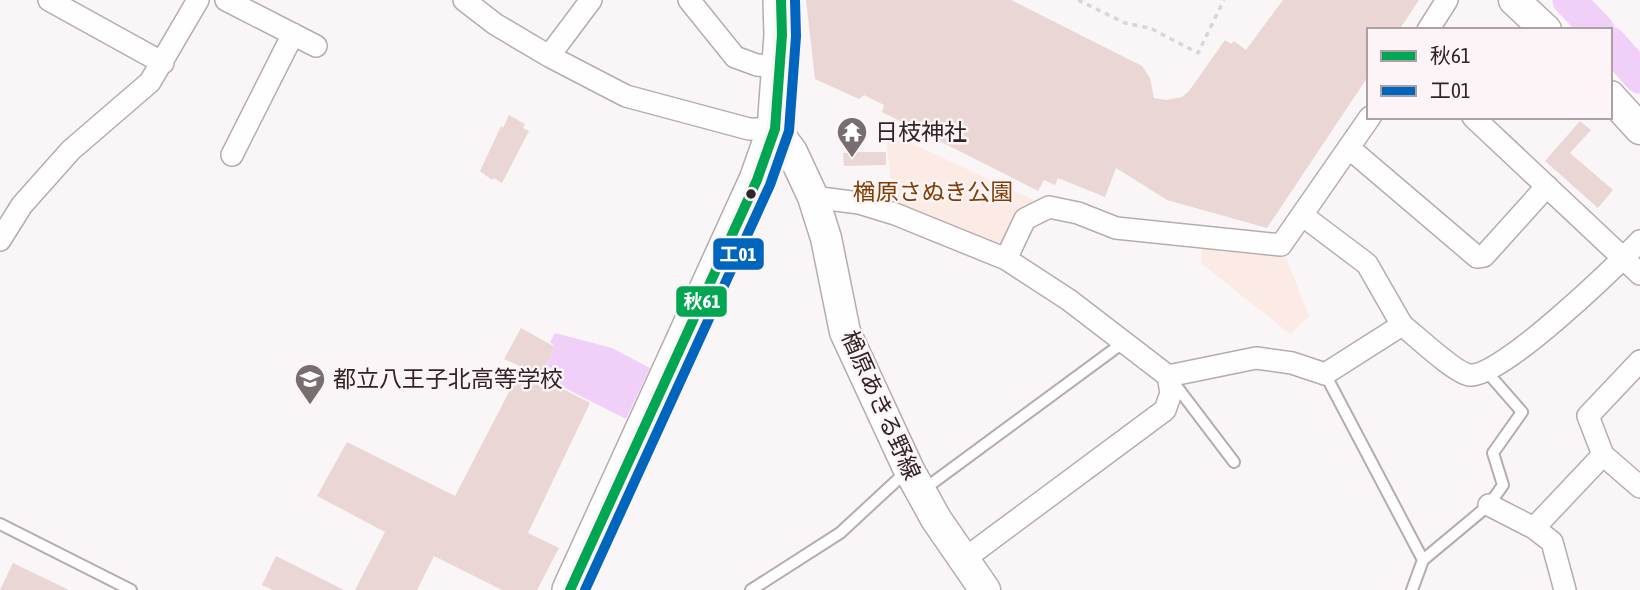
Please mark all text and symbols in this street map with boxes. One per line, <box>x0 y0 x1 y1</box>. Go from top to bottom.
legend <box>1367 28 1612 119</box>
text: 秋61 <box>1430 43 1471 67</box>
text: 工01 <box>1430 78 1471 102</box>
temple icon: 日枝神社 <box>835 115 869 159</box>
place label: 日枝神社 <box>875 119 967 145</box>
park label: 楢原さぬき公園 <box>853 179 1013 205</box>
unlabelled marker <box>744 187 758 201</box>
line badge: 工01 <box>712 237 765 271</box>
text: 工01 <box>720 243 756 265</box>
line badge: 秋61 <box>675 285 728 318</box>
text: 秋61 <box>684 290 720 312</box>
street label: 楢原あきる野線 <box>836 326 926 484</box>
school or university icon: 都立八王子北高等学校 <box>293 362 327 406</box>
place label: 都立八王子北高等学校 <box>333 366 563 392</box>

